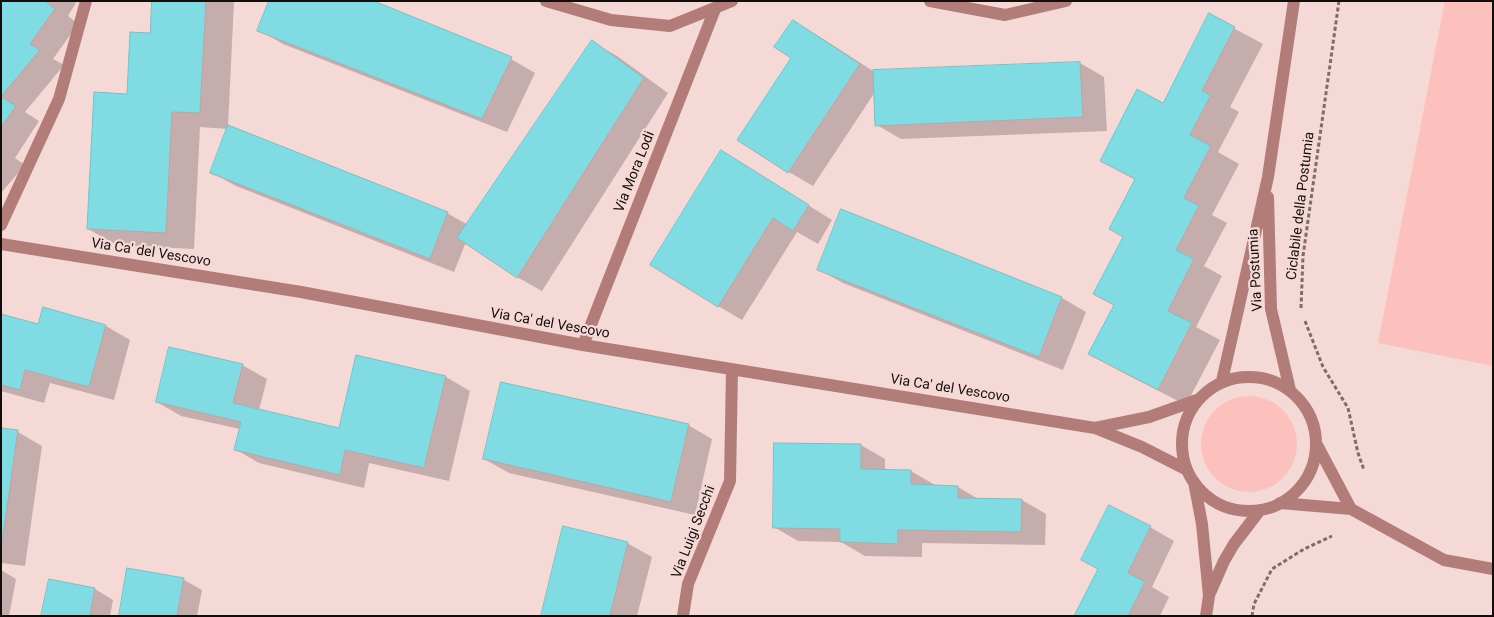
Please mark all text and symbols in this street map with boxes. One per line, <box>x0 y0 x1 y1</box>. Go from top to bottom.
street label: Via Mora Lodi <box>611 129 659 215</box>
street label: Ciclabile della Postumia <box>1284 131 1318 281</box>
street label: Via Postumia <box>1245 228 1267 312</box>
street label: Via Ca' del Vescovo <box>90 235 212 271</box>
street label: Via Ca' del Vescovo <box>489 305 611 343</box>
street label: Via Ca' del Vescovo <box>889 371 1011 407</box>
street label: Via Luigi Secchi <box>669 483 719 581</box>

